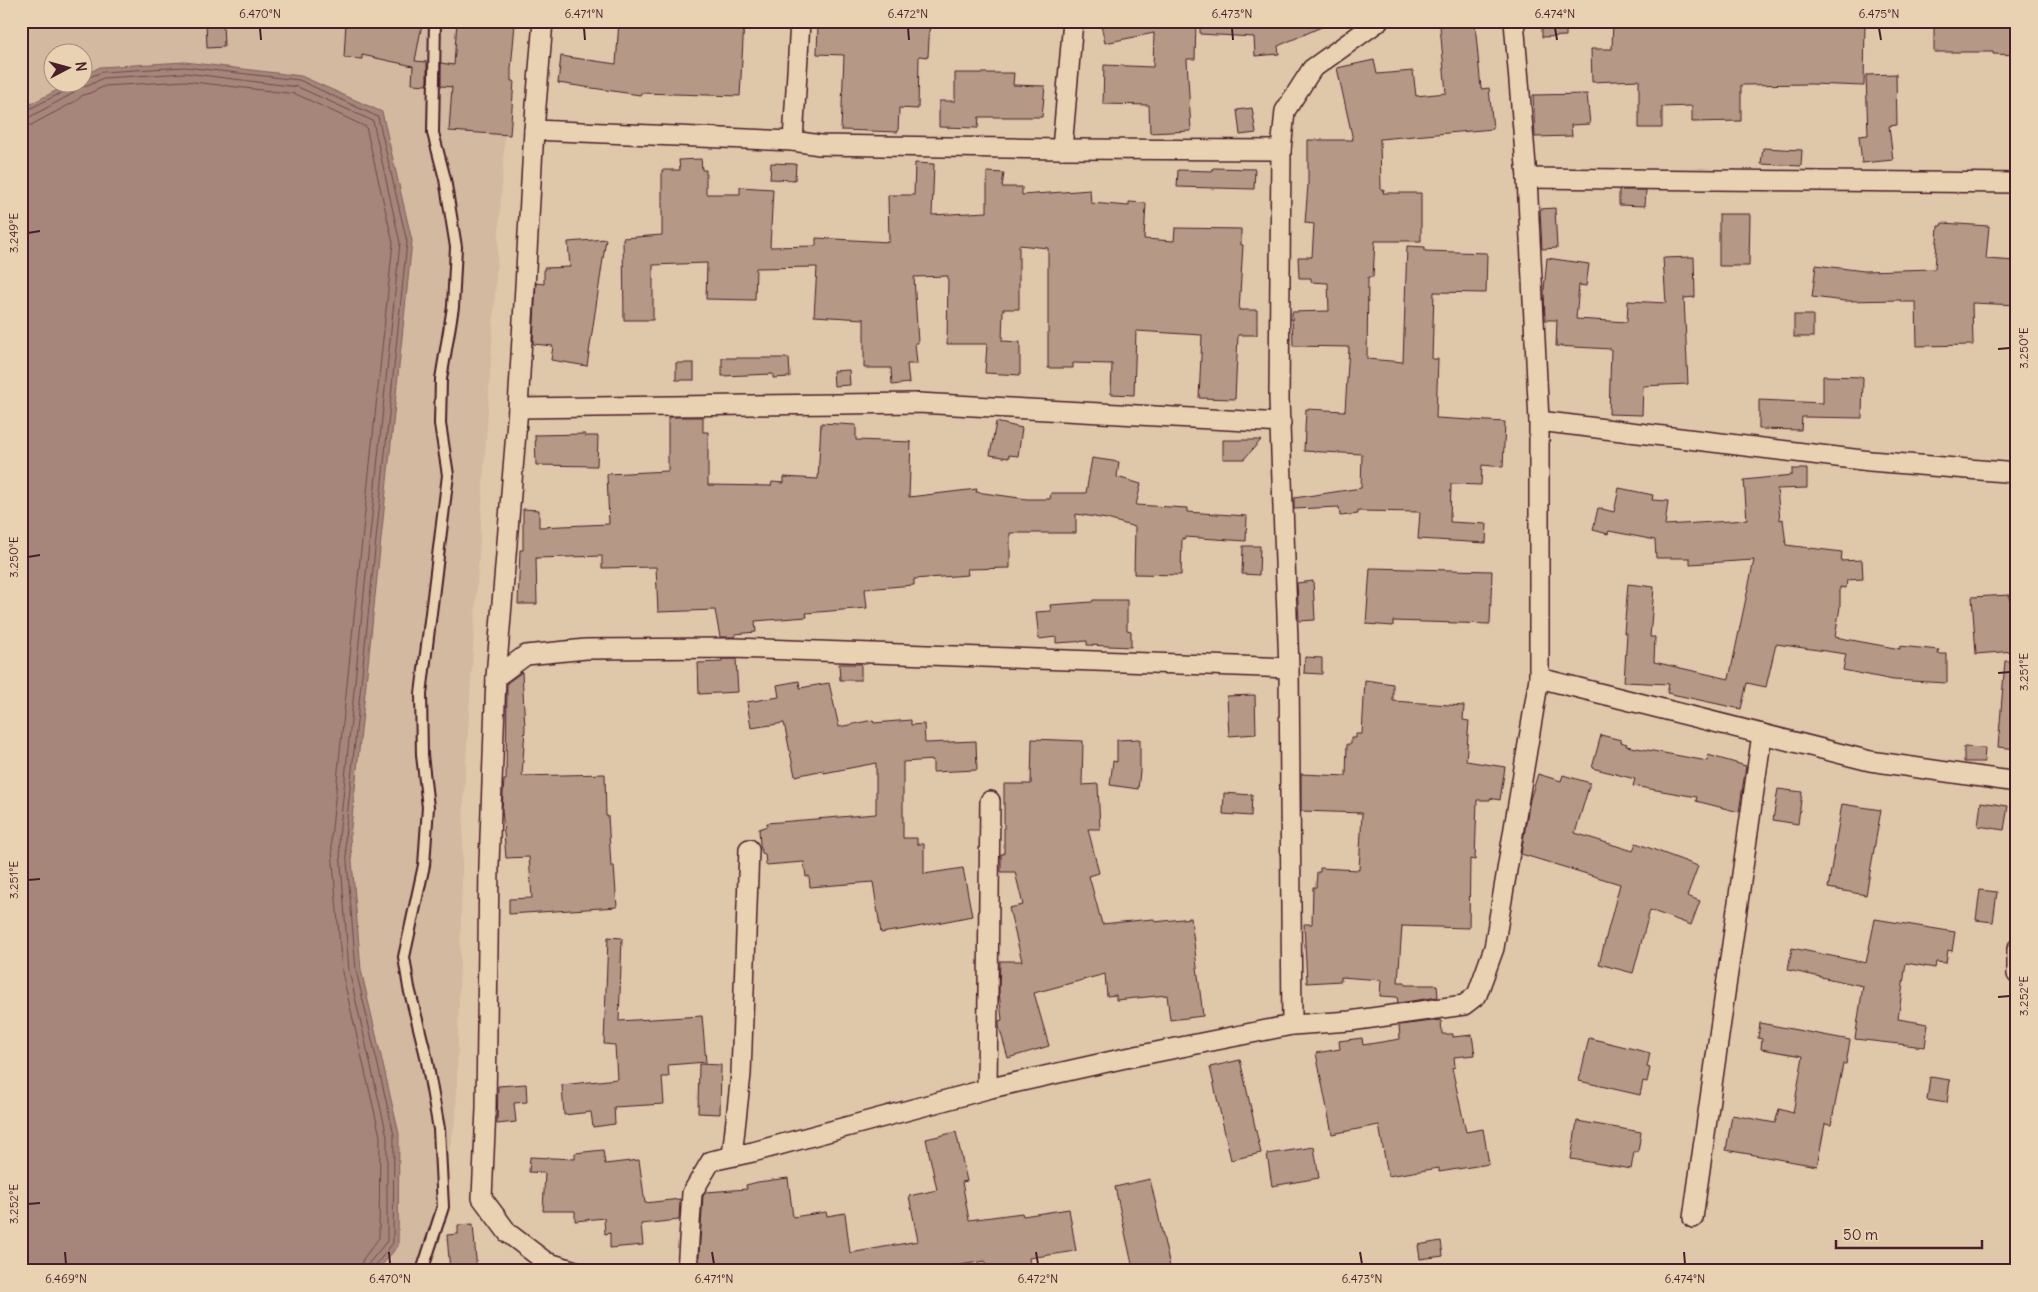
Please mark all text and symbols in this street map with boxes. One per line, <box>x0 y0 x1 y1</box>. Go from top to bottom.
text: 6.470°N <box>239 6 281 21</box>
text: 6.471°N <box>565 6 603 21</box>
text: 6.472°N <box>888 6 928 21</box>
text: 6.473°N <box>1212 6 1253 21</box>
text: 6.474°N <box>1535 6 1575 21</box>
text: 6.475°N <box>1858 6 1900 21</box>
north arrow <box>42 42 92 92</box>
text: N <box>71 61 90 72</box>
text: 3.249°E <box>6 213 21 253</box>
text: 3.250°E <box>2016 327 2031 369</box>
text: 3.250°E <box>6 536 21 578</box>
text: 3.251°E <box>2016 653 2031 691</box>
text: 3.251°E <box>6 861 21 899</box>
text: 3.252°E <box>2016 976 2031 1016</box>
text: 3.252°E <box>6 1184 21 1224</box>
scale bar <box>1836 1217 1982 1249</box>
text: 50 m <box>1843 1225 1878 1244</box>
text: 6.469°N <box>45 1271 87 1286</box>
text: 6.470°N <box>369 1271 411 1286</box>
text: 6.471°N <box>695 1271 733 1286</box>
text: 6.472°N <box>1018 1271 1058 1286</box>
text: 6.473°N <box>1342 1271 1383 1286</box>
text: 6.474°N <box>1665 1271 1705 1286</box>

